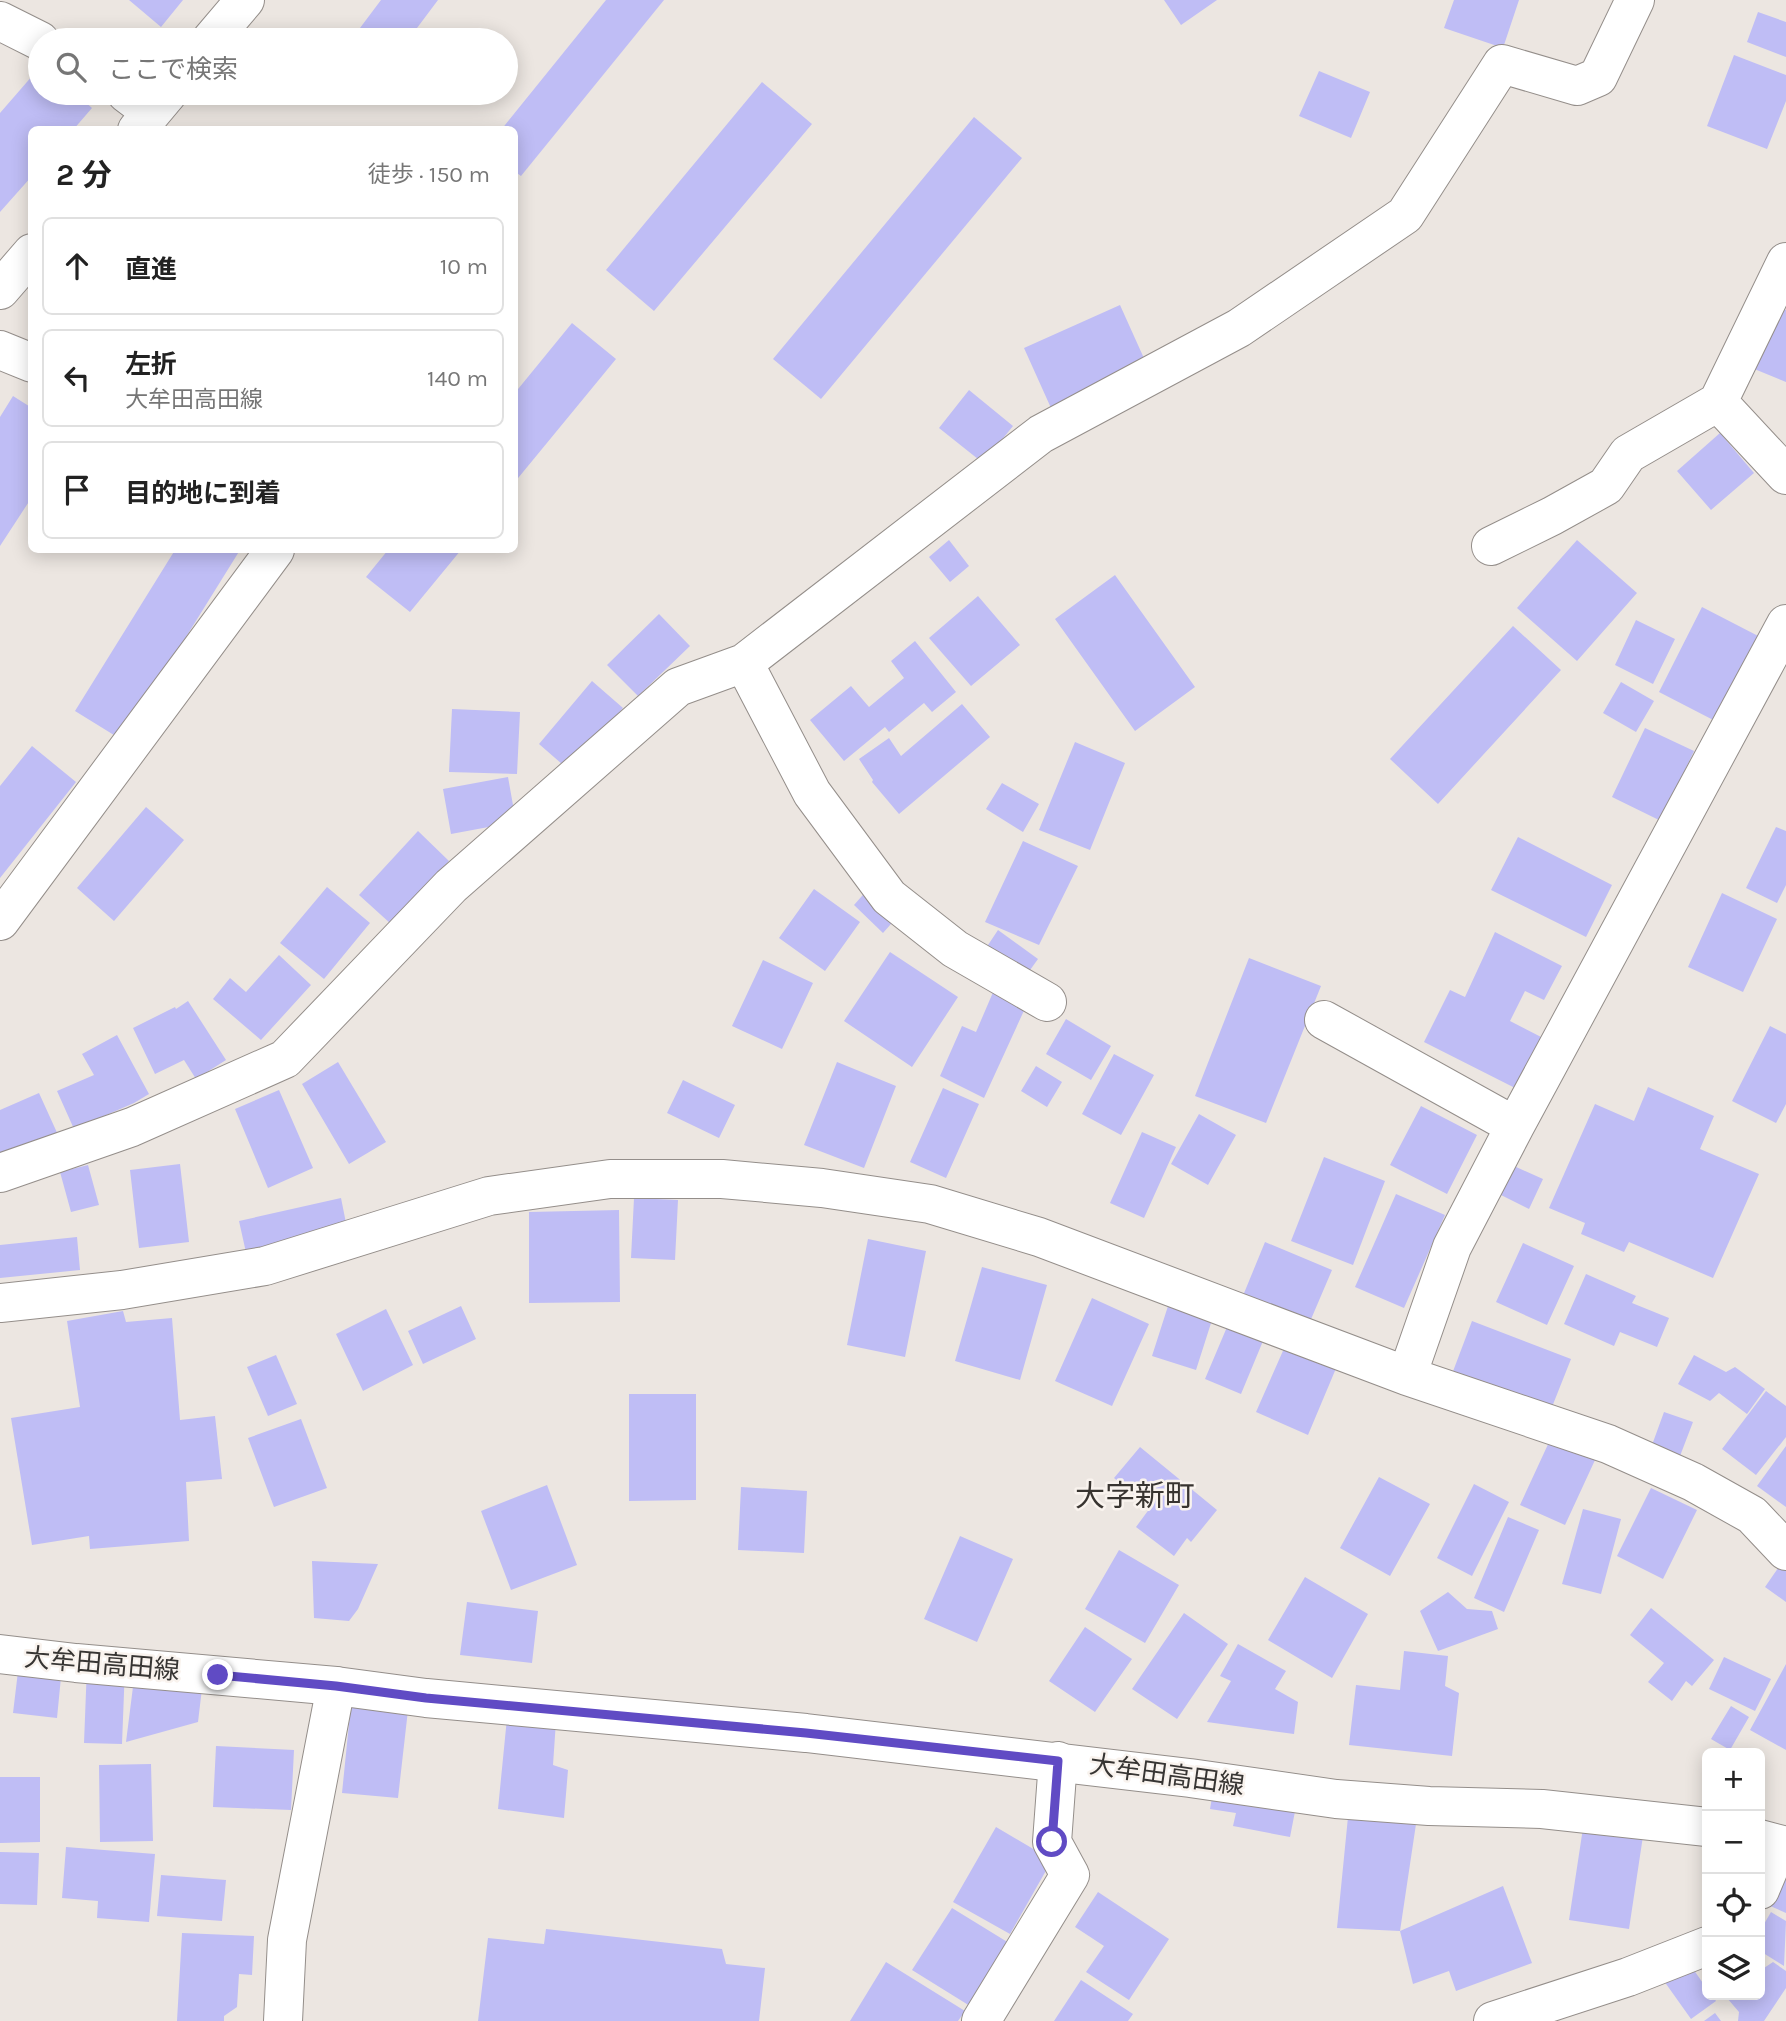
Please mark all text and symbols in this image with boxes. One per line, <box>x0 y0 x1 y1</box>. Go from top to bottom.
search box <box>28 28 518 105</box>
icon: search <box>52 48 90 86</box>
text: ここで検索 <box>108 54 238 85</box>
text: 2 分 <box>56 157 112 193</box>
text: 徒歩 · 150 m <box>368 161 490 188</box>
icon: ahead <box>58 247 96 285</box>
text: 10 m <box>440 253 488 280</box>
text: 直進 <box>125 254 177 285</box>
text: 左折 <box>125 349 177 380</box>
icon: left <box>58 359 96 397</box>
text: 140 m <box>427 365 488 392</box>
text: 大牟田高田線 <box>125 386 263 413</box>
icon: arrive <box>58 471 96 509</box>
text: 目的地に到着 <box>125 478 281 509</box>
district label: 大字新町 <box>1075 1478 1195 1514</box>
street label: 大牟田高田線 <box>23 1642 181 1686</box>
route end <box>202 1659 233 1690</box>
map controls <box>1702 1748 1765 2000</box>
button: + <box>1702 1748 1765 1811</box>
street label: 大牟田高田線 <box>1088 1749 1246 1801</box>
button: − <box>1702 1811 1765 1874</box>
route start <box>1036 1826 1067 1857</box>
button: locate <box>1702 1874 1765 1937</box>
button: layers <box>1702 1937 1765 2000</box>

